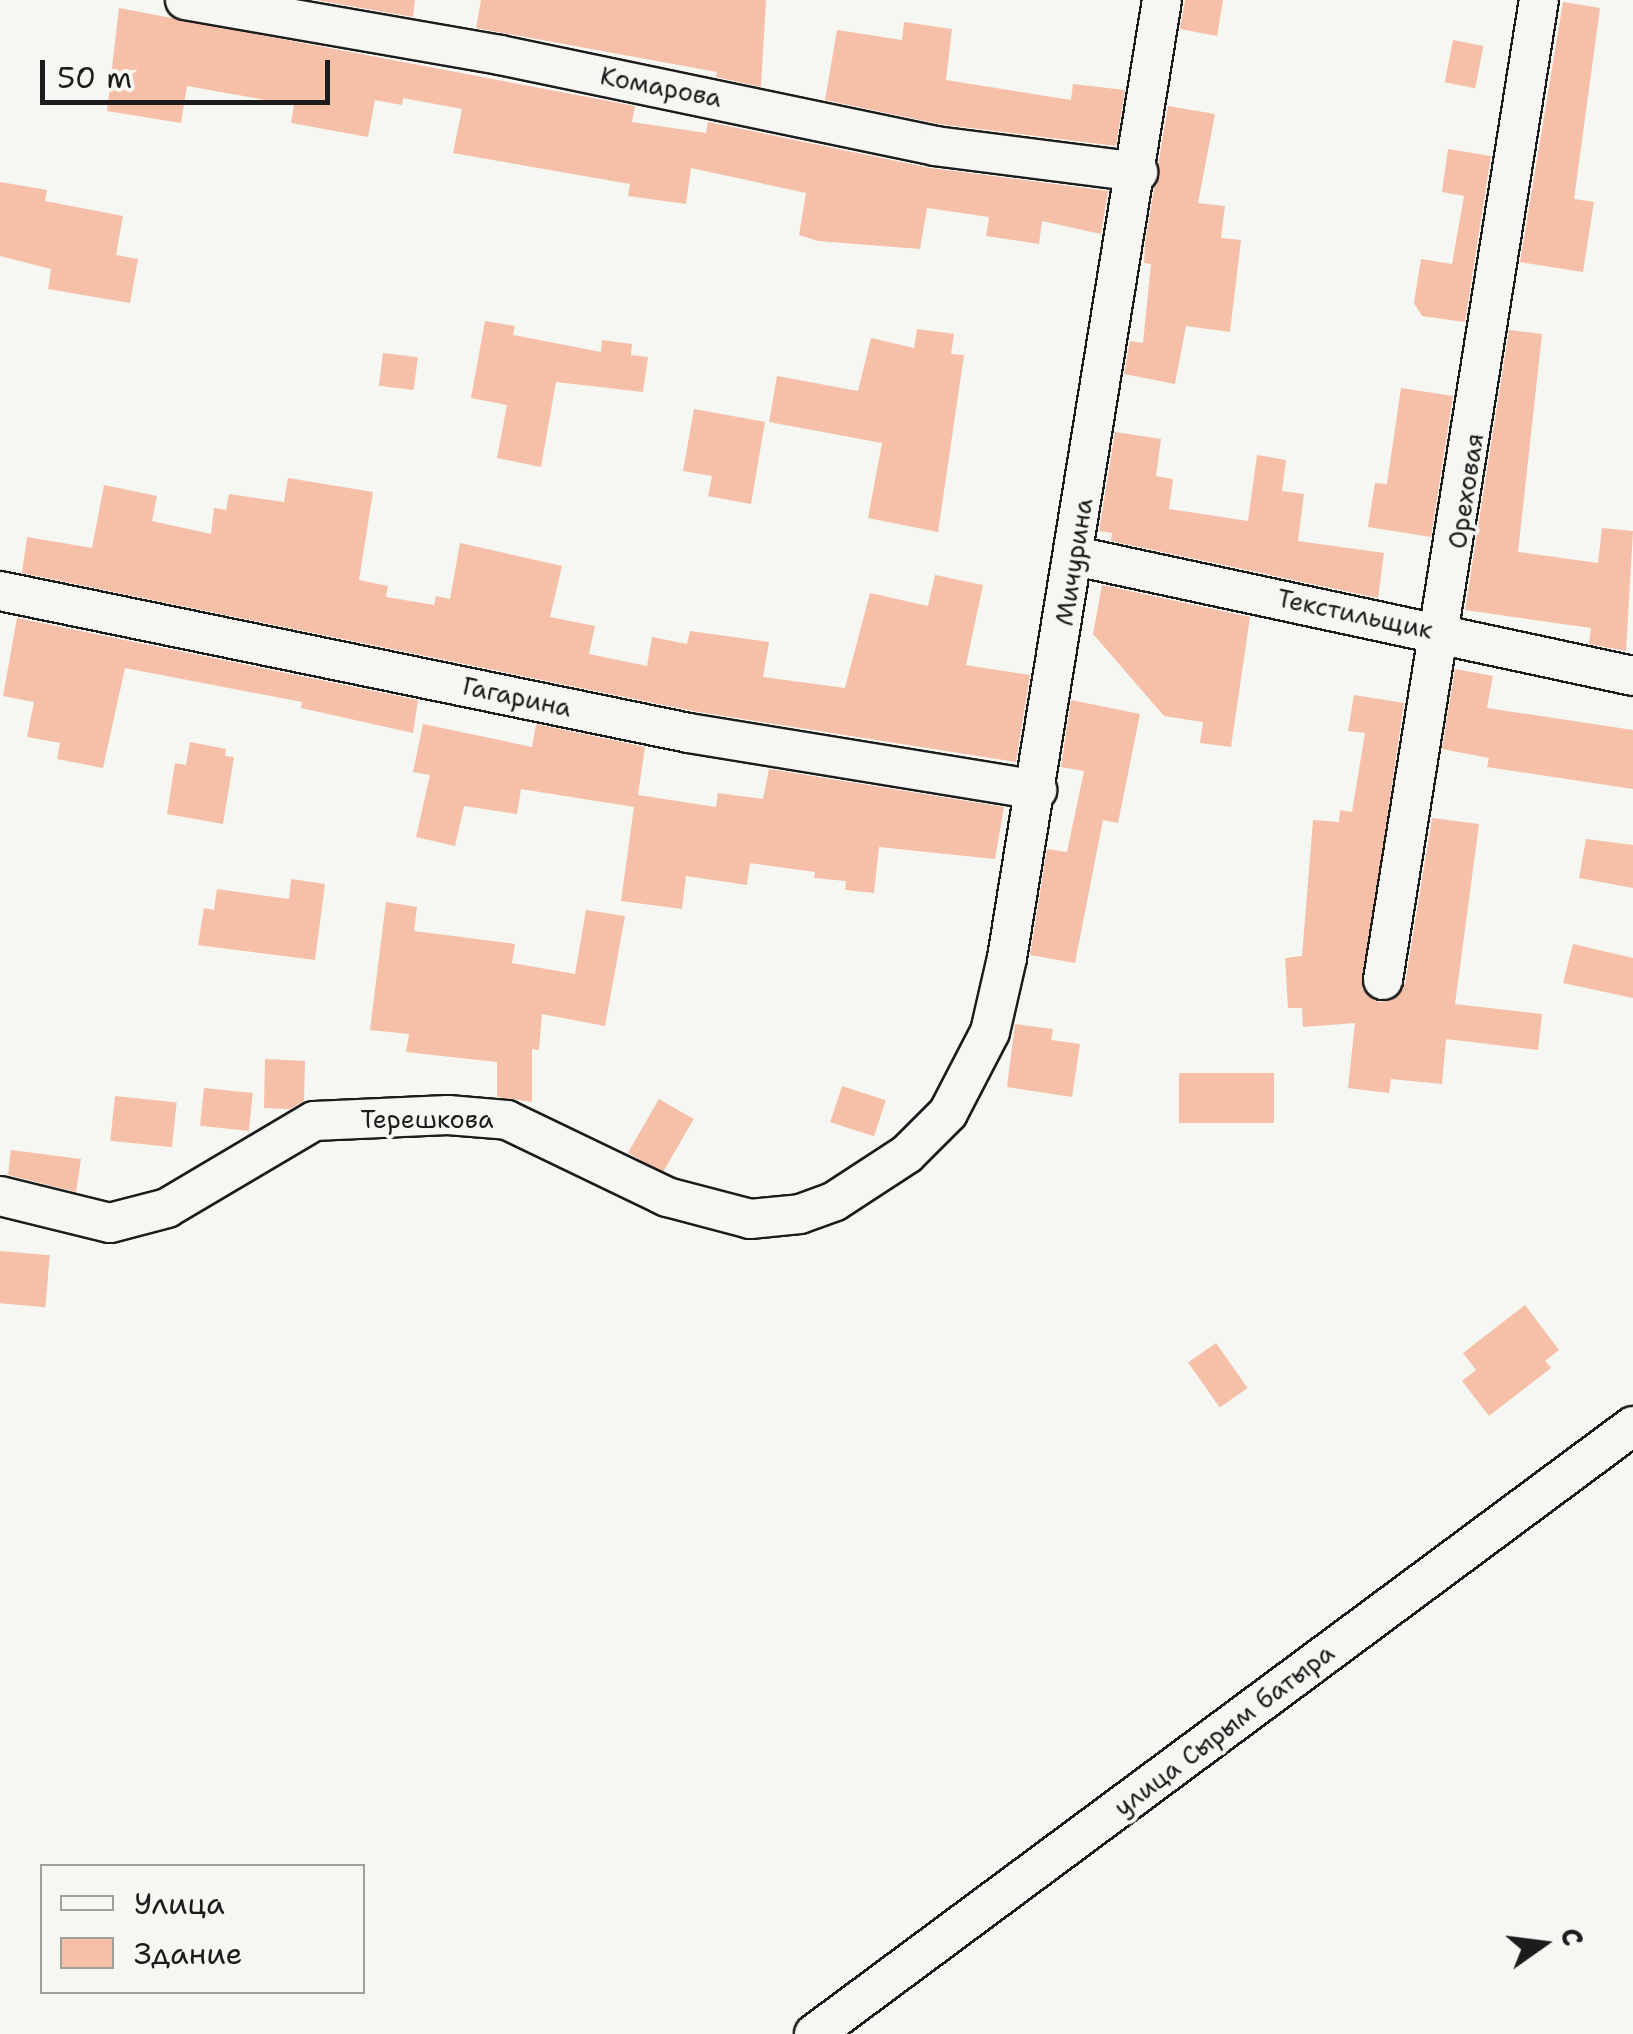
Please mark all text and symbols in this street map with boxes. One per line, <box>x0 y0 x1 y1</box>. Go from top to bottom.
scale bar <box>45 40 335 102</box>
text: 50 m <box>57 57 132 98</box>
street label: Комарова <box>598 61 724 113</box>
street label: Ореховая <box>1442 431 1490 551</box>
street label: Мичурина <box>1049 496 1099 628</box>
street label: Текстильщик <box>1274 583 1436 645</box>
street label: Гагарина <box>460 671 574 723</box>
street label: Терешкова <box>360 1104 494 1134</box>
street label: улица Сырым батыра <box>1108 1638 1340 1822</box>
legend <box>40 1864 365 1994</box>
text: Улица <box>134 1883 225 1924</box>
north arrow <box>1493 1894 1593 1994</box>
text: С <box>1552 1924 1593 1950</box>
text: Здание <box>134 1933 243 1974</box>

